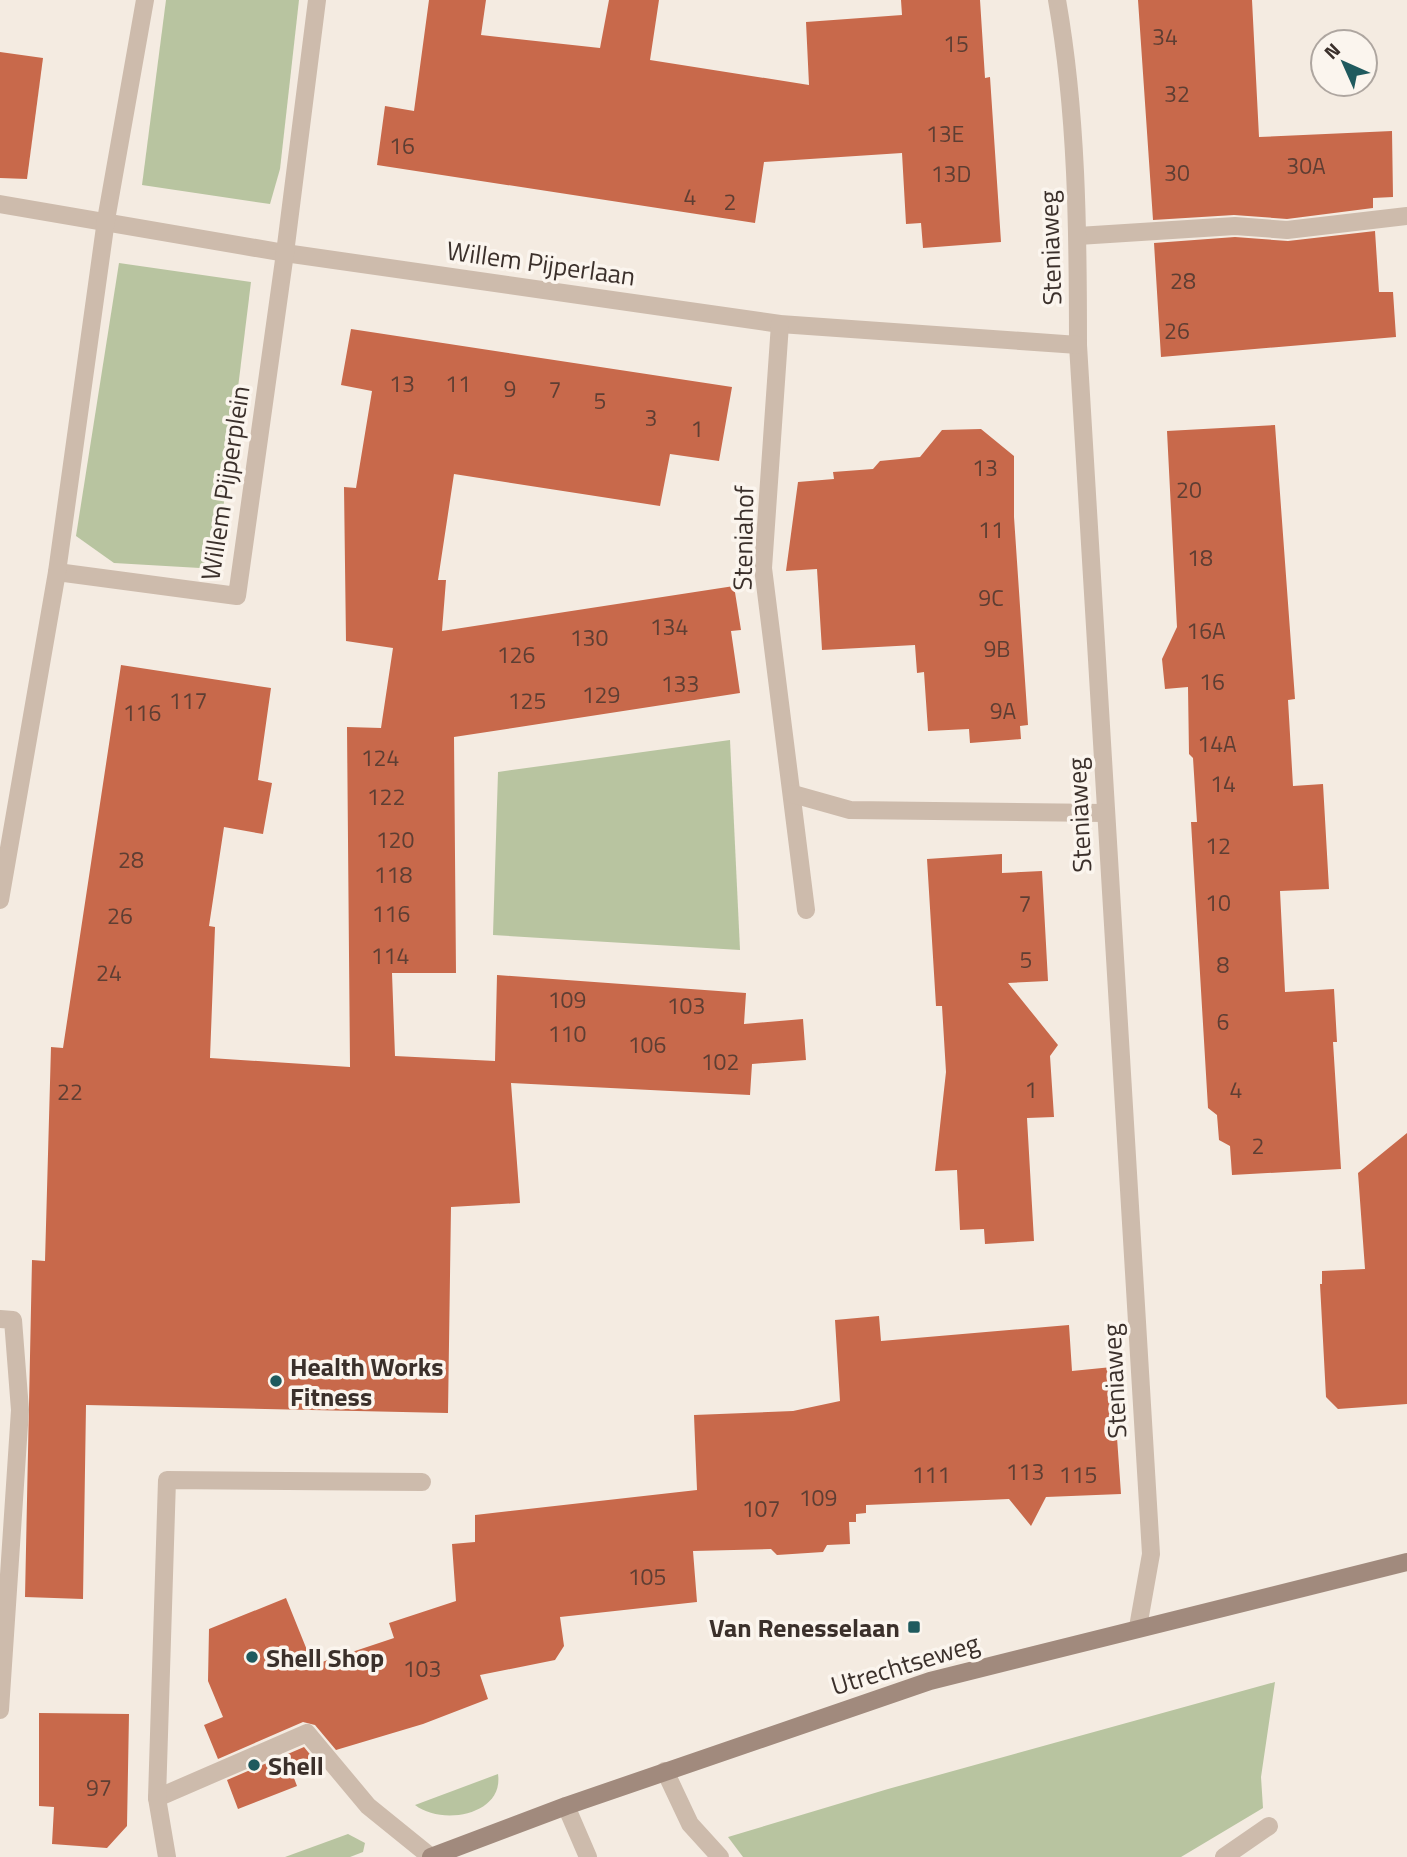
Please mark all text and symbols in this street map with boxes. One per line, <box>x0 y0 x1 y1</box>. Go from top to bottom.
house number: 34 <box>1152 19 1178 54</box>
house number: 15 <box>943 26 969 61</box>
north arrow <box>1309 28 1379 98</box>
text: N <box>1317 36 1347 66</box>
house number: 32 <box>1164 76 1190 111</box>
house number: 13E <box>926 116 964 151</box>
house number: 16 <box>389 128 415 163</box>
house number: 30A <box>1286 148 1326 183</box>
house number: 30 <box>1164 155 1190 190</box>
house number: 13D <box>931 156 971 191</box>
house number: 4 <box>684 179 696 214</box>
house number: 2 <box>724 184 736 219</box>
street label: Steniaweg <box>1029 190 1071 306</box>
street label: Willem Pijperlaan <box>444 230 638 296</box>
house number: 28 <box>1170 263 1196 298</box>
house number: 26 <box>1164 313 1190 348</box>
house number: 13 <box>389 366 415 401</box>
house number: 11 <box>445 366 471 401</box>
house number: 9 <box>504 371 516 406</box>
house number: 7 <box>549 372 561 407</box>
street label: Willem Pijperplein <box>190 383 260 583</box>
house number: 5 <box>594 383 606 418</box>
house number: 3 <box>645 400 657 435</box>
house number: 1 <box>691 411 703 446</box>
house number: 13 <box>972 450 998 485</box>
house number: 20 <box>1176 472 1202 507</box>
street label: Steniahof <box>723 485 763 591</box>
house number: 11 <box>978 512 1004 547</box>
house number: 18 <box>1187 540 1213 575</box>
house number: 9C <box>978 580 1004 615</box>
house number: 134 <box>650 609 688 644</box>
house number: 16A <box>1186 613 1226 648</box>
house number: 130 <box>570 620 608 655</box>
house number: 9B <box>983 631 1011 666</box>
house number: 126 <box>497 637 535 672</box>
house number: 16 <box>1199 664 1225 699</box>
house number: 133 <box>661 666 699 701</box>
house number: 129 <box>582 677 620 712</box>
house number: 117 <box>169 683 207 718</box>
house number: 125 <box>508 683 546 718</box>
house number: 9A <box>990 693 1017 728</box>
house number: 116 <box>123 695 161 730</box>
house number: 14A <box>1197 726 1237 761</box>
house number: 124 <box>361 740 399 775</box>
street label: Steniaweg <box>1057 757 1101 873</box>
house number: 14 <box>1210 766 1236 801</box>
house number: 122 <box>367 779 405 814</box>
house number: 120 <box>376 822 414 857</box>
house number: 12 <box>1205 828 1231 863</box>
house number: 28 <box>118 842 144 877</box>
house number: 118 <box>374 857 412 892</box>
house number: 10 <box>1205 885 1231 920</box>
house number: 7 <box>1019 886 1031 921</box>
house number: 116 <box>372 896 410 931</box>
house number: 26 <box>107 898 133 933</box>
house number: 114 <box>371 938 409 973</box>
house number: 5 <box>1020 942 1032 977</box>
house number: 8 <box>1217 947 1230 982</box>
house number: 24 <box>96 955 122 990</box>
house number: 109 <box>548 982 586 1017</box>
house number: 103 <box>667 988 705 1023</box>
house number: 6 <box>1217 1004 1229 1039</box>
house number: 110 <box>548 1016 586 1051</box>
house number: 106 <box>628 1027 666 1062</box>
house number: 102 <box>701 1044 739 1079</box>
house number: 1 <box>1025 1072 1037 1107</box>
house number: 4 <box>1230 1072 1242 1107</box>
house number: 22 <box>57 1074 83 1109</box>
house number: 2 <box>1252 1128 1264 1163</box>
street label: Steniaweg <box>1092 1323 1136 1439</box>
place label: Health Works Fitness <box>290 1347 443 1416</box>
marker: Health Works Fitness <box>268 1373 284 1389</box>
house number: 113 <box>1006 1454 1044 1489</box>
house number: 111 <box>912 1457 950 1492</box>
house number: 115 <box>1059 1457 1097 1492</box>
house number: 109 <box>799 1480 837 1515</box>
house number: 107 <box>742 1491 780 1526</box>
house number: 105 <box>628 1559 666 1594</box>
place label: Van Renesselaan <box>709 1608 900 1647</box>
marker: Van Renesselaan <box>906 1619 922 1635</box>
street label: Utrechtseweg <box>826 1623 984 1705</box>
place label: Shell Shop <box>266 1638 384 1677</box>
marker: Shell Shop <box>244 1649 260 1665</box>
house number: 103 <box>403 1651 441 1686</box>
place label: Shell <box>268 1746 324 1785</box>
marker: Shell <box>246 1757 262 1773</box>
house number: 97 <box>86 1770 112 1805</box>

